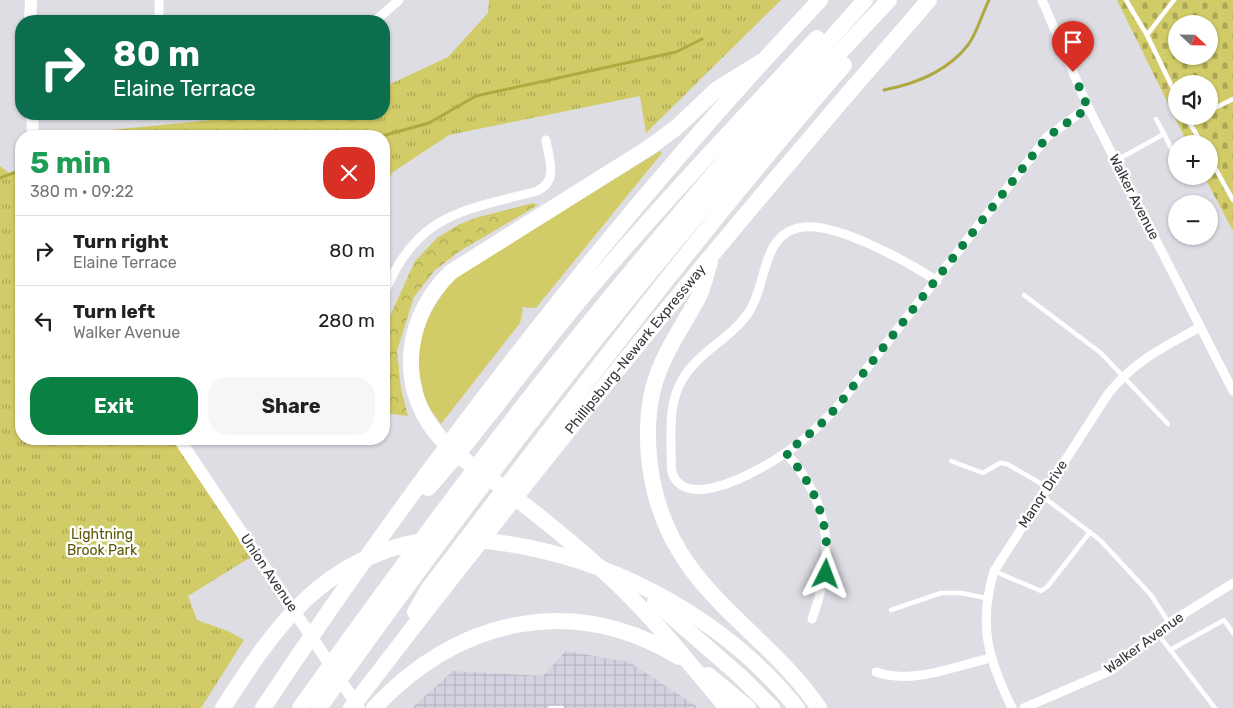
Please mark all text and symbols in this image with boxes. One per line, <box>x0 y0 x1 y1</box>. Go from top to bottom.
north arrow <box>1168 15 1218 65</box>
map controls <box>1168 15 1218 245</box>
pin <box>1052 21 1094 72</box>
icon: arrive <box>1059 28 1087 56</box>
text: 80 m <box>113 33 200 75</box>
icon: right <box>30 35 95 100</box>
text: Elaine Terrace <box>113 75 256 102</box>
button: sound <box>1168 75 1218 125</box>
button: + <box>1168 135 1218 185</box>
text: 5 min <box>30 145 111 181</box>
button: close <box>323 147 375 199</box>
street label: Walker Avenue <box>1105 151 1163 243</box>
text: 380 m · 09:22 <box>30 182 134 201</box>
button: − <box>1168 195 1218 245</box>
text: Turn right <box>73 230 168 253</box>
icon: right <box>30 237 58 265</box>
text: 80 m <box>329 239 375 262</box>
text: Elaine Terrace <box>73 253 177 272</box>
street label: Phillipsburg-Newark Expressway <box>561 260 709 437</box>
text: Turn left <box>73 300 155 323</box>
icon: left <box>30 307 58 335</box>
text: 280 m <box>318 309 375 332</box>
text: Walker Avenue <box>73 323 180 342</box>
button: Exit <box>30 377 198 435</box>
button: Share <box>208 377 375 435</box>
street label: Manor Drive <box>1015 457 1071 531</box>
park label: Lightning Brook Park <box>67 526 138 559</box>
street label: Union Avenue <box>237 531 301 615</box>
position arrow <box>799 547 851 599</box>
street label: Walker Avenue <box>1101 608 1187 677</box>

